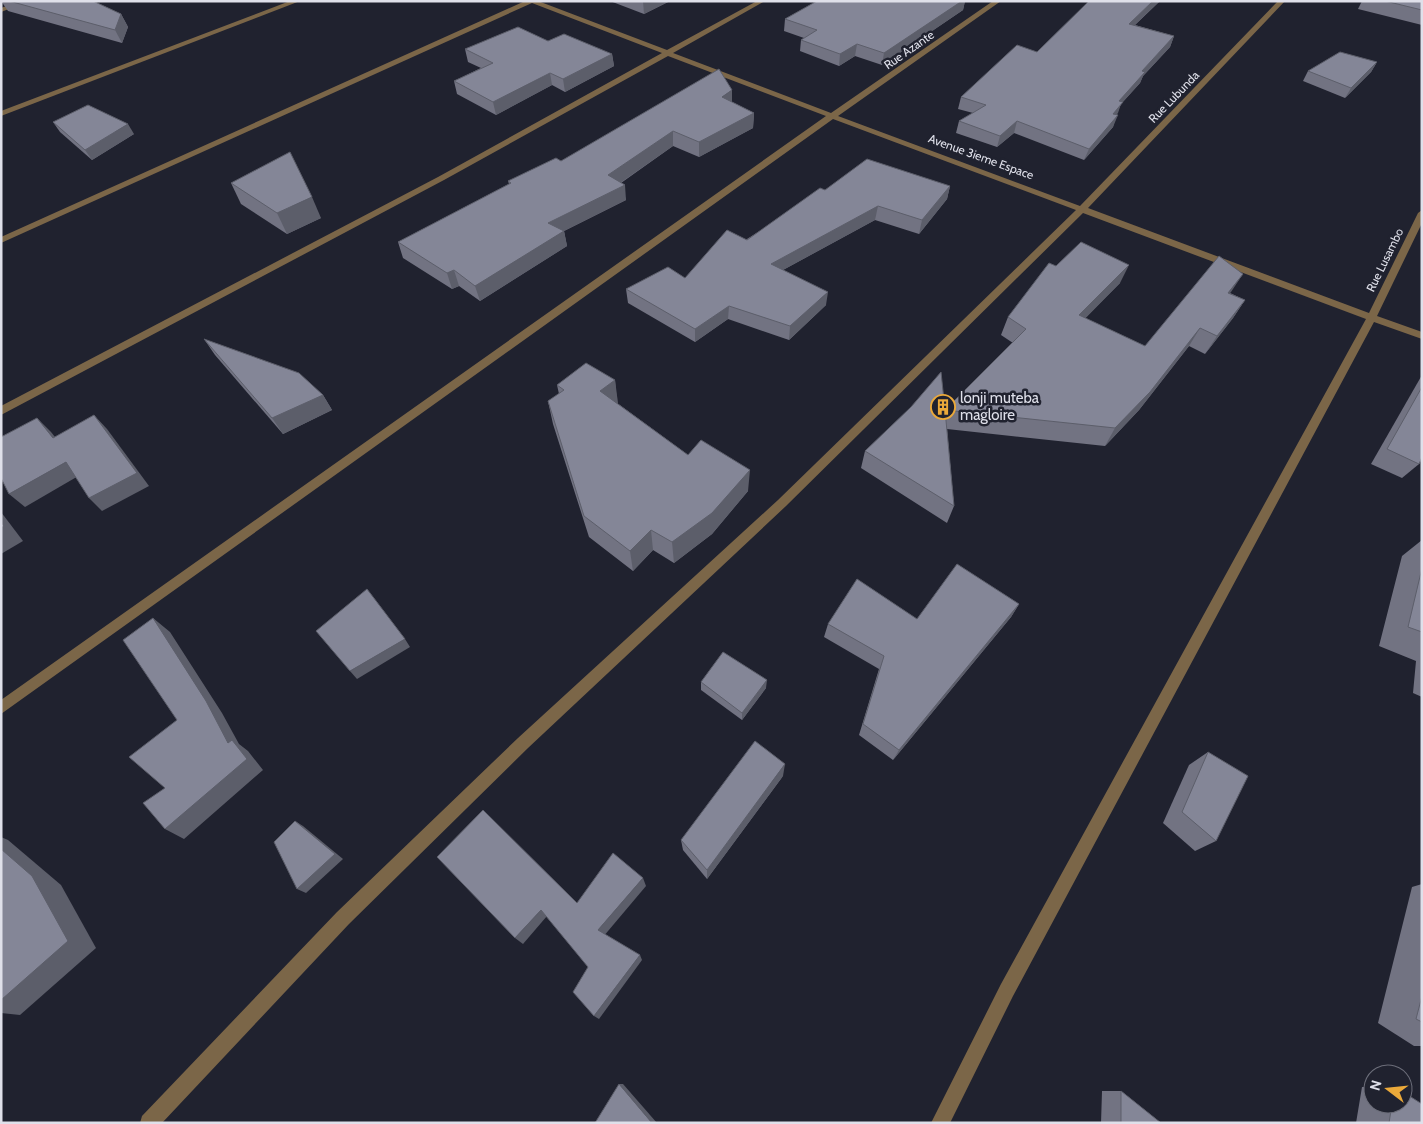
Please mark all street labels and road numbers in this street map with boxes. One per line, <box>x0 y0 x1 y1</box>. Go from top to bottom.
street label: Rue Azante <box>881 27 937 72</box>
street label: Rue Lubunda <box>1145 67 1202 126</box>
street label: Avenue 3ieme Espace <box>927 131 1036 183</box>
street label: Rue Lusambo <box>1363 225 1407 294</box>

